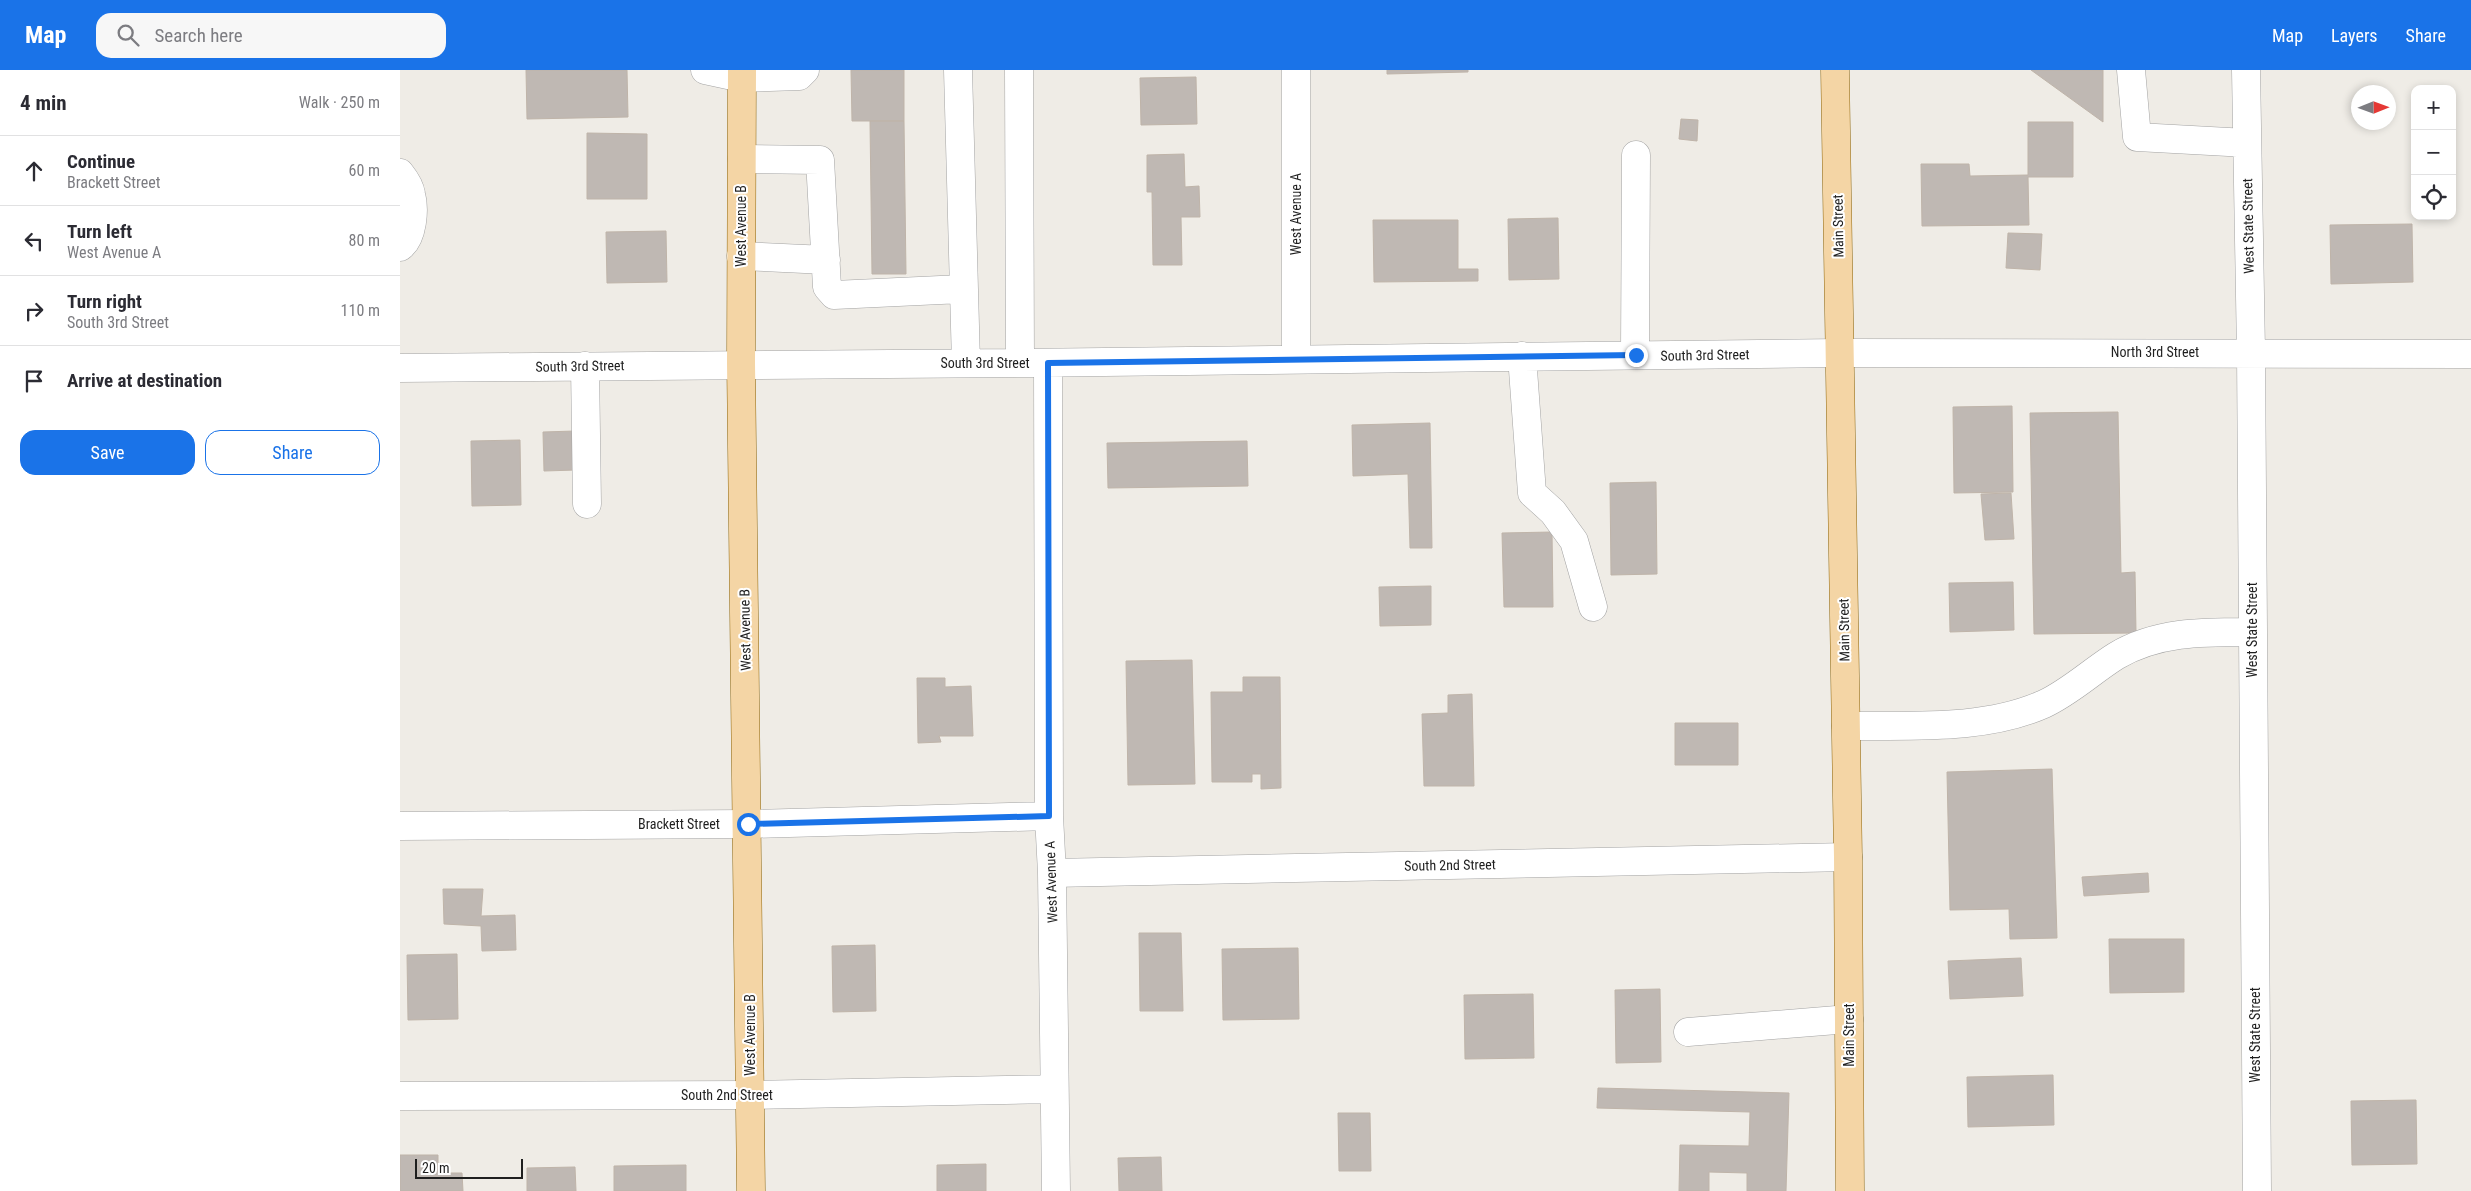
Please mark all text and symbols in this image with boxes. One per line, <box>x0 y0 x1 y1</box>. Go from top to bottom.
search box <box>96 13 446 58</box>
text: Map <box>25 21 66 49</box>
icon: search <box>114 21 142 49</box>
text: Search here <box>154 24 243 47</box>
text: Map <box>2272 25 2303 46</box>
text: Layers <box>2331 25 2378 46</box>
text: Share <box>2406 25 2446 46</box>
north arrow <box>2351 85 2396 130</box>
map controls <box>2411 85 2456 220</box>
button: + <box>2411 85 2456 130</box>
text: 4 min <box>20 91 67 115</box>
text: Walk · 250 m <box>299 93 380 112</box>
button: − <box>2411 130 2456 175</box>
text: Continue <box>67 150 135 173</box>
icon: ahead <box>20 157 48 185</box>
text: 60 m <box>348 161 380 180</box>
text: Brackett Street <box>67 173 161 192</box>
street label: West Avenue A <box>1288 173 1304 255</box>
button: locate <box>2411 175 2456 220</box>
street label: West State Street <box>2239 178 2257 274</box>
street label: West Avenue B <box>733 185 749 267</box>
street label: Main Street <box>1829 194 1847 258</box>
text: Turn left <box>67 220 132 243</box>
icon: left <box>20 227 48 255</box>
text: 80 m <box>348 231 380 250</box>
text: West Avenue A <box>67 243 161 262</box>
text: Turn right <box>67 290 142 313</box>
icon: right <box>20 297 48 325</box>
text: 110 m <box>341 301 380 320</box>
text: South 3rd Street <box>67 313 169 332</box>
route end <box>1625 344 1648 367</box>
street label: North 3rd Street <box>2111 344 2199 360</box>
street label: South 3rd Street <box>1660 346 1750 364</box>
street label: South 3rd Street <box>940 355 1030 371</box>
street label: South 3rd Street <box>535 357 625 375</box>
icon: arrive <box>20 367 48 395</box>
text: Arrive at destination <box>67 369 222 392</box>
button: Save <box>20 430 195 475</box>
button: Share <box>205 430 380 475</box>
street label: West State Street <box>2244 582 2260 678</box>
street label: West Avenue B <box>736 589 754 671</box>
street label: Main Street <box>1835 598 1853 662</box>
route start <box>737 813 760 836</box>
street label: Brackett Street <box>638 816 720 832</box>
street label: West Avenue A <box>1042 841 1060 923</box>
street label: South 2nd Street <box>1404 856 1496 874</box>
street label: West State Street <box>2247 987 2263 1083</box>
street label: West Avenue B <box>742 994 758 1076</box>
street label: Main Street <box>1841 1003 1857 1067</box>
street label: South 2nd Street <box>681 1087 773 1103</box>
scale bar <box>415 1156 522 1179</box>
text: 20 m <box>422 1160 450 1176</box>

